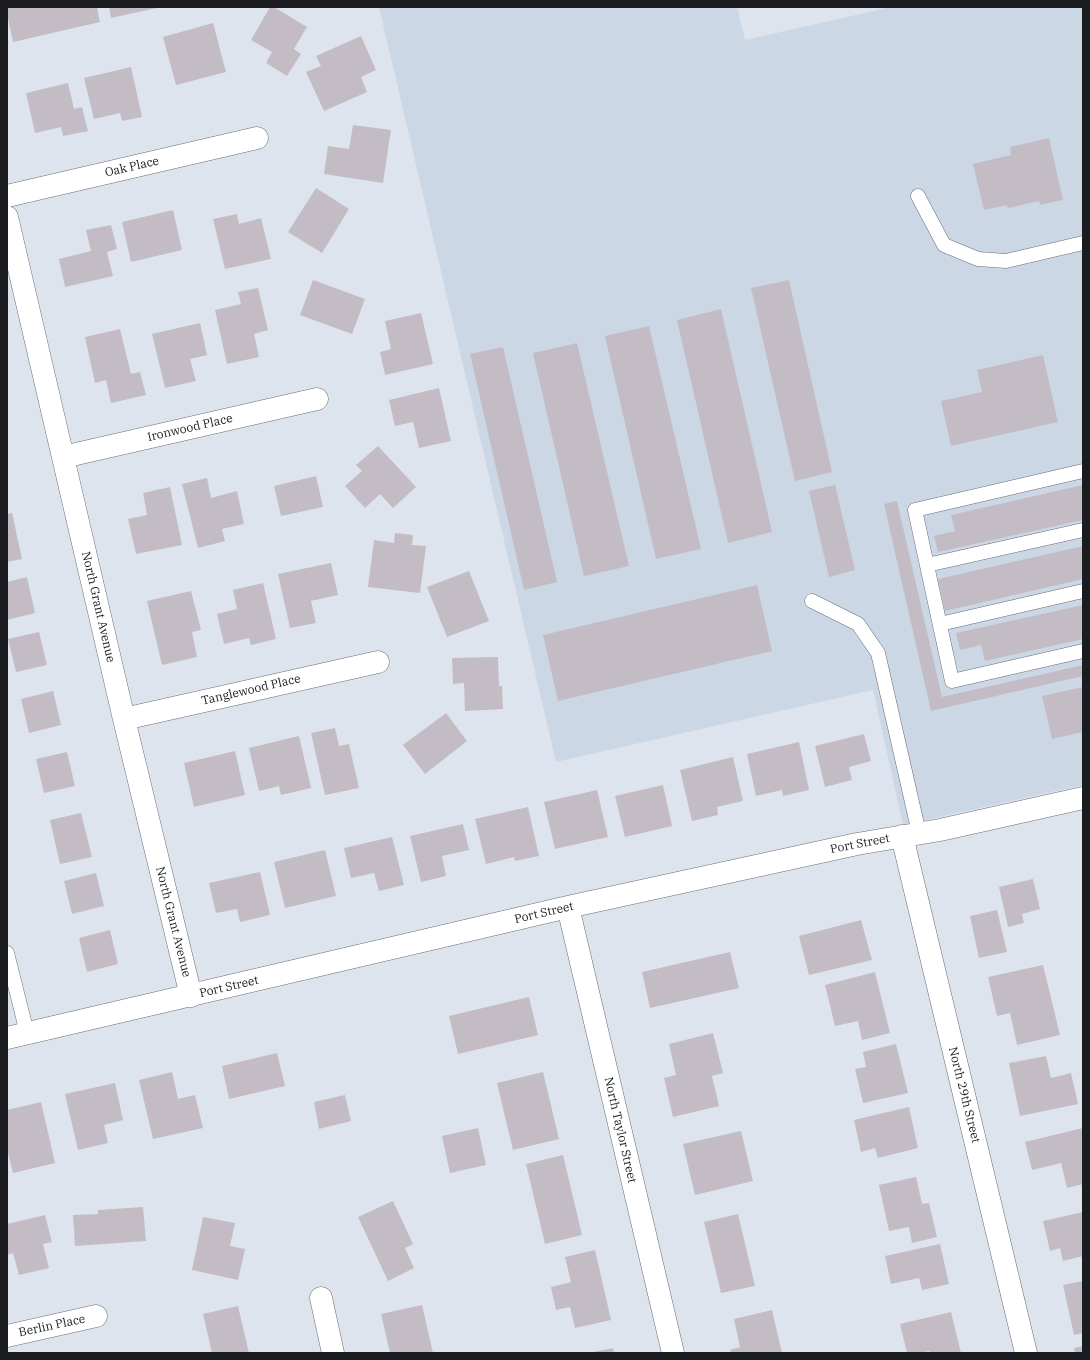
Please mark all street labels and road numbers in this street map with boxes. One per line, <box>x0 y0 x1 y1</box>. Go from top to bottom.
street label: Oak Place <box>104 154 160 180</box>
street label: Ironwood Place <box>146 411 234 445</box>
street label: North Grant Avenue <box>78 550 118 664</box>
street label: Tanglewood Place <box>200 672 302 708</box>
street label: Port Street <box>829 831 891 857</box>
street label: North Grant Avenue <box>152 865 194 979</box>
street label: Port Street <box>513 899 575 927</box>
street label: Port Street <box>198 973 260 1001</box>
street label: North 29th Street <box>945 1045 983 1145</box>
street label: North Taylor Street <box>601 1076 639 1184</box>
street label: Berlin Place <box>17 1312 87 1340</box>

